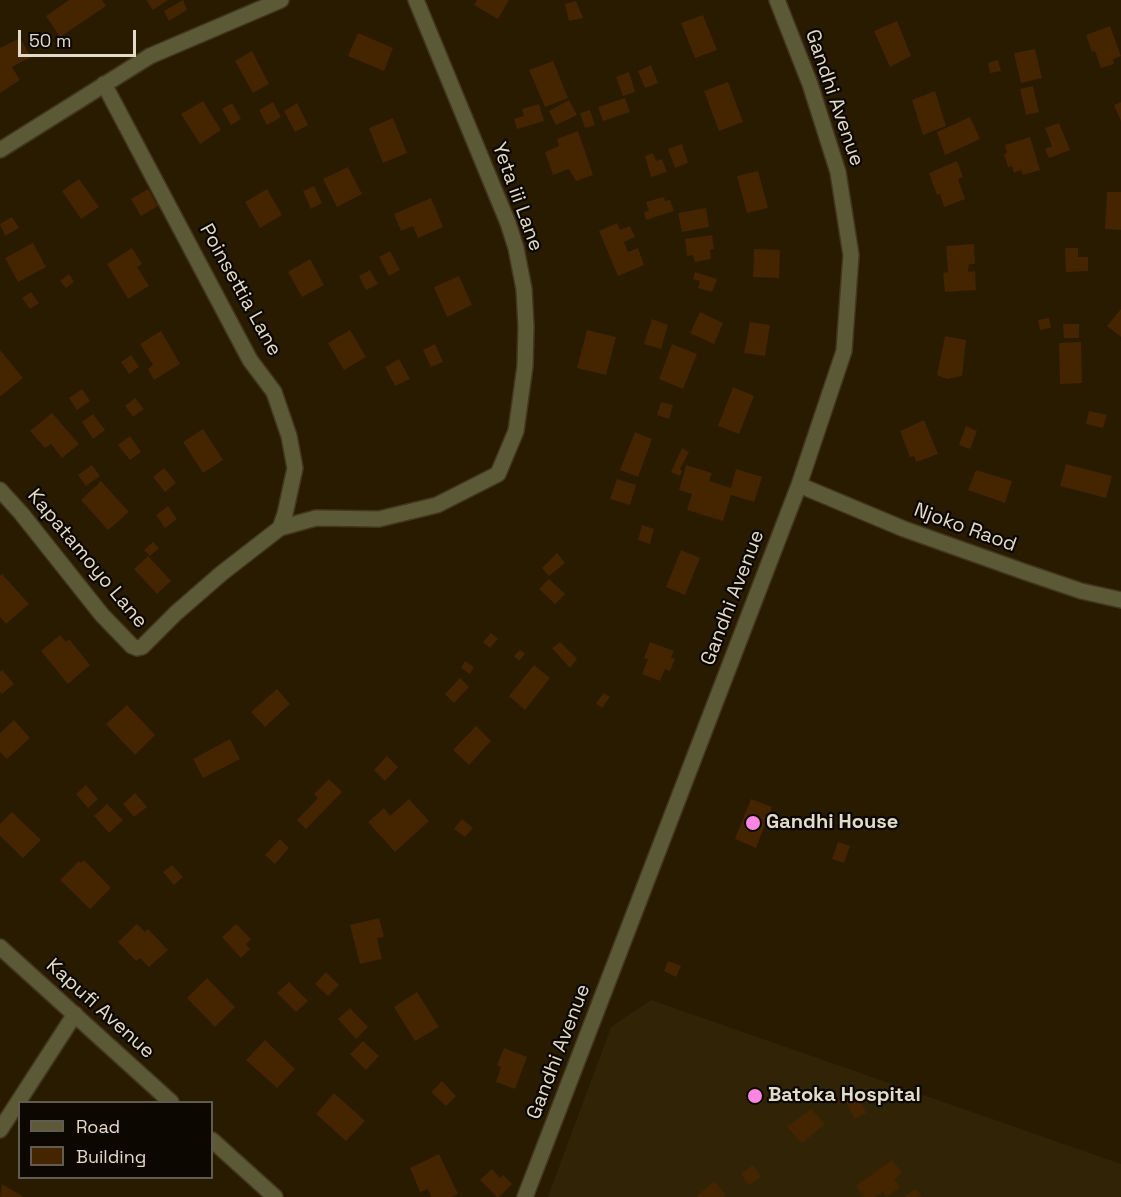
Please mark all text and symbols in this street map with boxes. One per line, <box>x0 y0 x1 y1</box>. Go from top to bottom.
scale bar <box>21 18 140 56</box>
street label: Gandhi Avenue <box>799 27 869 169</box>
text: 50 m <box>29 29 71 52</box>
street label: Yeta iii Lane <box>486 139 548 255</box>
street label: Poinsettia Lane <box>194 220 286 360</box>
street label: Kapatamoyo Lane <box>22 485 152 633</box>
street label: Njoko Raod <box>910 498 1020 558</box>
street label: Gandhi Avenue <box>696 527 770 669</box>
place label: Gandhi House <box>766 811 898 835</box>
marker: Gandhi House <box>744 814 762 832</box>
street label: Kapufi Avenue <box>41 954 159 1064</box>
street label: Gandhi Avenue <box>522 981 596 1123</box>
place label: Batoka Hospital <box>768 1084 921 1108</box>
marker: Batoka Hospital <box>746 1087 764 1105</box>
legend <box>18 1101 213 1179</box>
text: Road <box>76 1115 120 1138</box>
text: Building <box>76 1145 146 1168</box>

